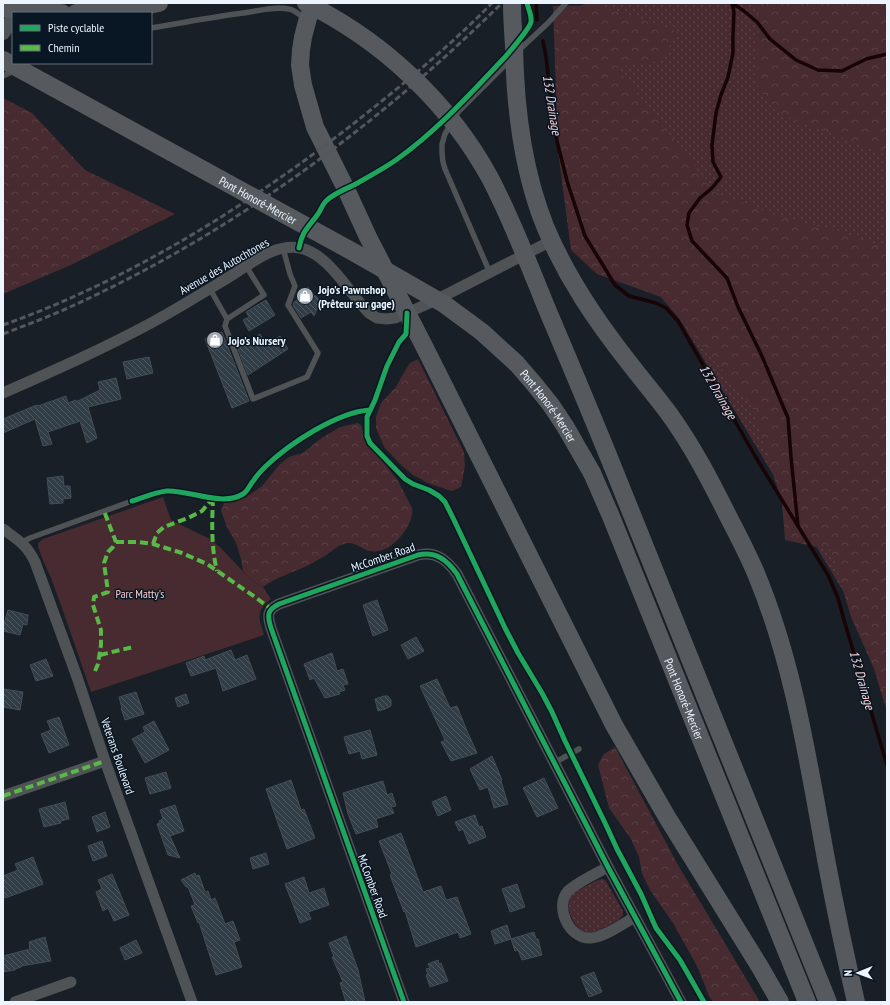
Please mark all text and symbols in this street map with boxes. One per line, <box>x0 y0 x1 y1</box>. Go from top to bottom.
legend <box>12 12 152 64</box>
text: Piste cyclable <box>48 20 104 35</box>
text: Chemin <box>48 40 79 55</box>
water label: 132 Drainage <box>539 74 565 138</box>
street label: Pont Honoré-Mercier <box>217 173 300 228</box>
street label: Avenue des Autochtones <box>177 234 271 298</box>
place label: Jojo's Pawnshop (Prêteur sur gage) <box>317 282 395 311</box>
shop icon: Jojo's Pawnshop (Prêteur sur gage) <box>295 286 315 306</box>
shop icon: Jojo's Nursery <box>205 330 225 350</box>
place label: Jojo's Nursery <box>227 333 286 348</box>
water label: 132 Drainage <box>695 362 741 424</box>
street label: Pont Honoré-Mercier <box>517 366 580 445</box>
street label: McComber Road <box>349 539 417 575</box>
park label: Parc Matty's <box>116 586 164 601</box>
water label: 132 Drainage <box>845 649 879 713</box>
street label: Pont Honoré-Mercier <box>661 656 708 742</box>
street label: Veterans Boulevard <box>98 715 138 796</box>
street label: McComber Road <box>355 852 391 920</box>
north arrow <box>838 953 878 993</box>
text: N <box>841 970 855 976</box>

